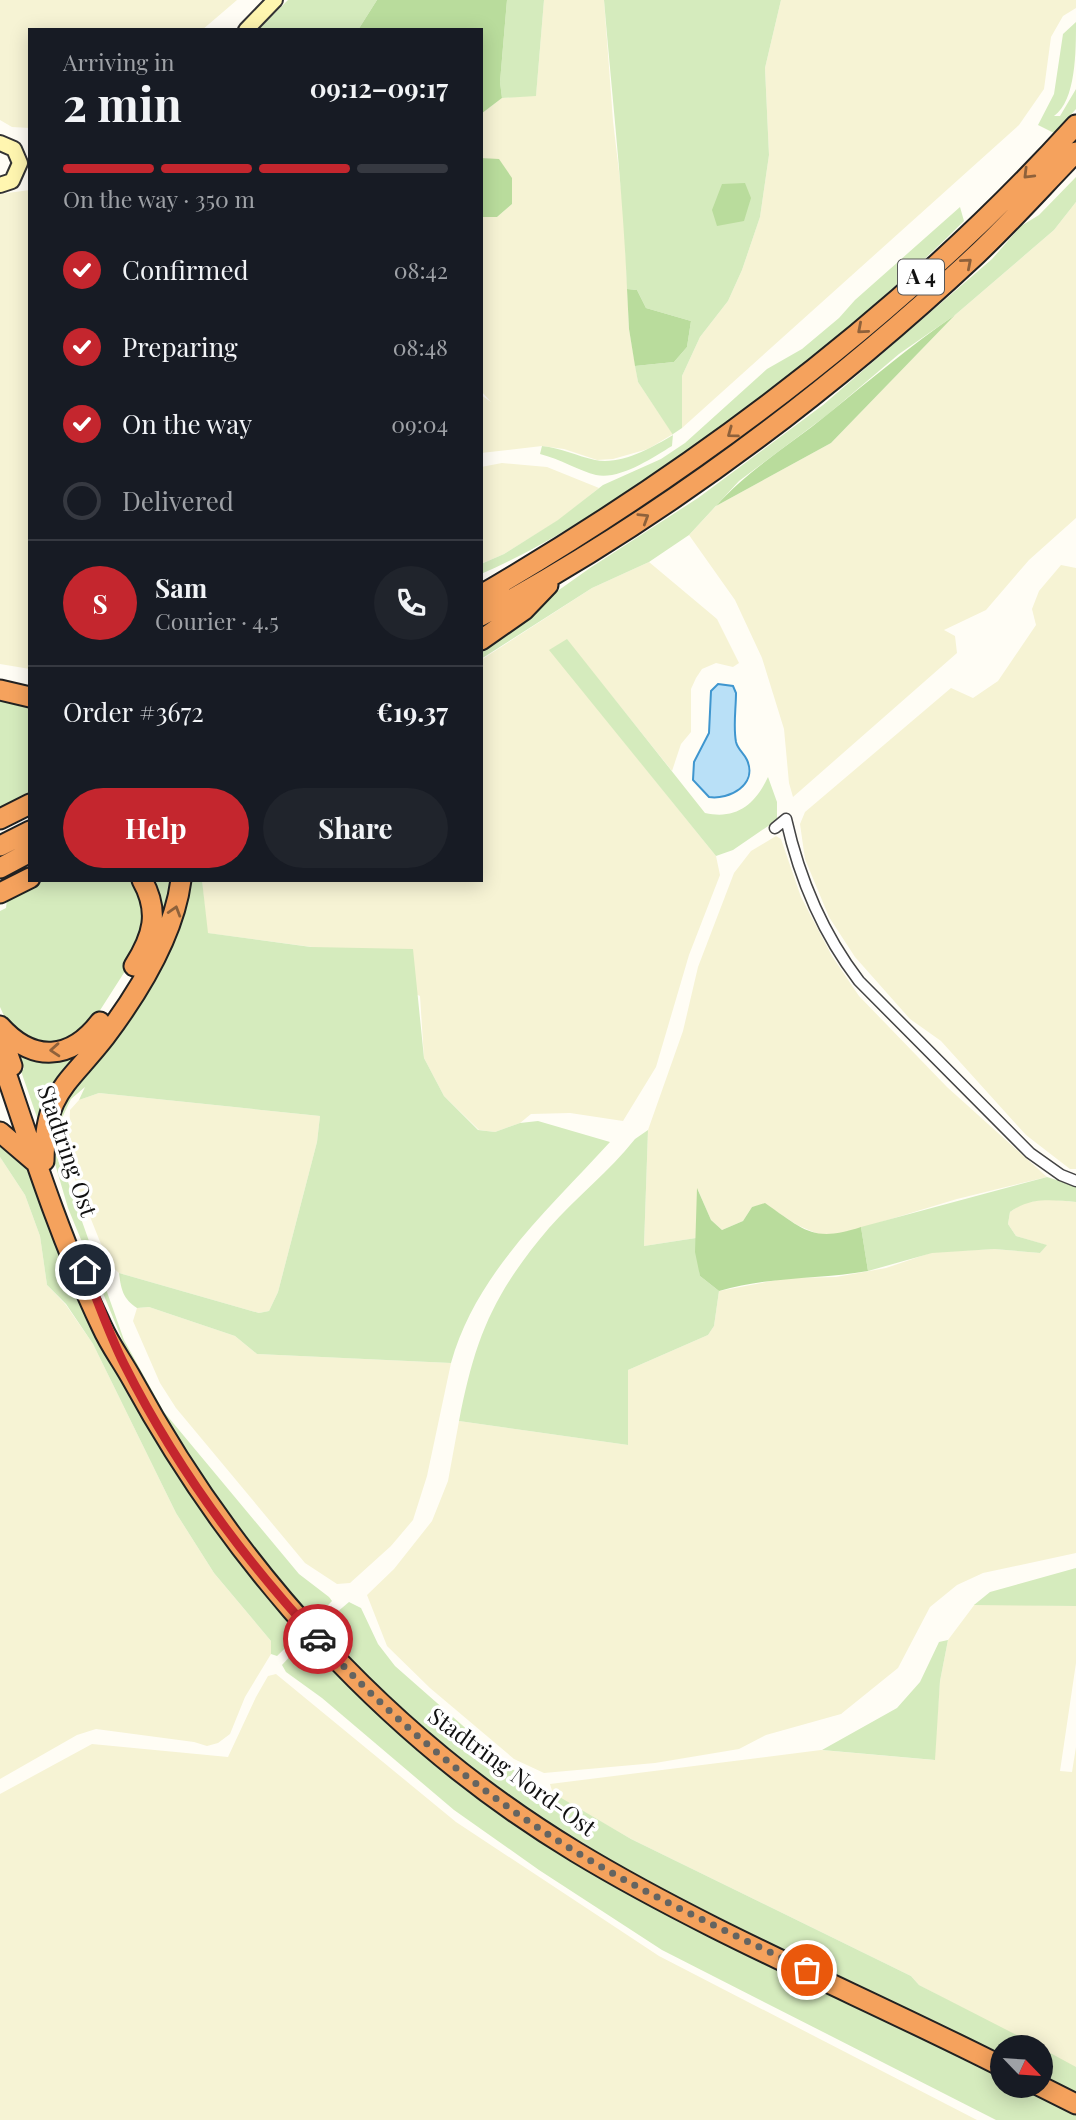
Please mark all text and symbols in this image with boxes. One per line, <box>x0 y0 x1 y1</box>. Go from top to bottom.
text: Arriving in <box>63 46 175 77</box>
text: 09:12–09:17 <box>310 70 448 105</box>
text: 2 min <box>63 72 182 134</box>
one-way arrow <box>1023 165 1036 178</box>
text: On the way · 350 m <box>63 183 255 214</box>
icon: check <box>63 251 101 289</box>
text: Confirmed <box>122 252 249 287</box>
text: 08:42 <box>394 254 448 285</box>
one-way arrow <box>959 259 972 271</box>
road number: A 4 <box>898 260 944 294</box>
one-way arrow <box>857 321 870 333</box>
icon: check <box>63 328 101 366</box>
text: Preparing <box>122 329 238 364</box>
text: 08:48 <box>393 331 448 362</box>
icon: check <box>63 405 101 443</box>
text: On the way <box>122 406 252 441</box>
text: 09:04 <box>391 408 448 439</box>
one-way arrow <box>727 425 740 437</box>
text: Delivered <box>122 483 234 518</box>
one-way arrow <box>636 513 649 526</box>
button: phone <box>374 566 448 640</box>
text: Sam <box>155 570 207 605</box>
text: S <box>92 586 108 621</box>
text: Courier · 4.5 <box>155 605 279 636</box>
text: Order #3672 <box>63 694 204 729</box>
text: €19.37 <box>376 694 448 729</box>
button: Help <box>63 788 249 868</box>
button: Share <box>263 788 448 868</box>
one-way arrow <box>167 906 181 918</box>
one-way arrow <box>49 1043 60 1058</box>
street label: Stadtring Ost <box>31 1081 106 1221</box>
pin <box>55 1240 115 1300</box>
icon: home <box>66 1251 104 1289</box>
courier <box>283 1604 353 1674</box>
icon: car <box>299 1620 337 1658</box>
street label: Stadtring Nord-Ost <box>423 1699 604 1843</box>
pin <box>777 1940 837 2000</box>
icon: bag <box>788 1951 826 1989</box>
north arrow <box>990 2035 1054 2098</box>
map controls <box>990 2035 1053 2098</box>

